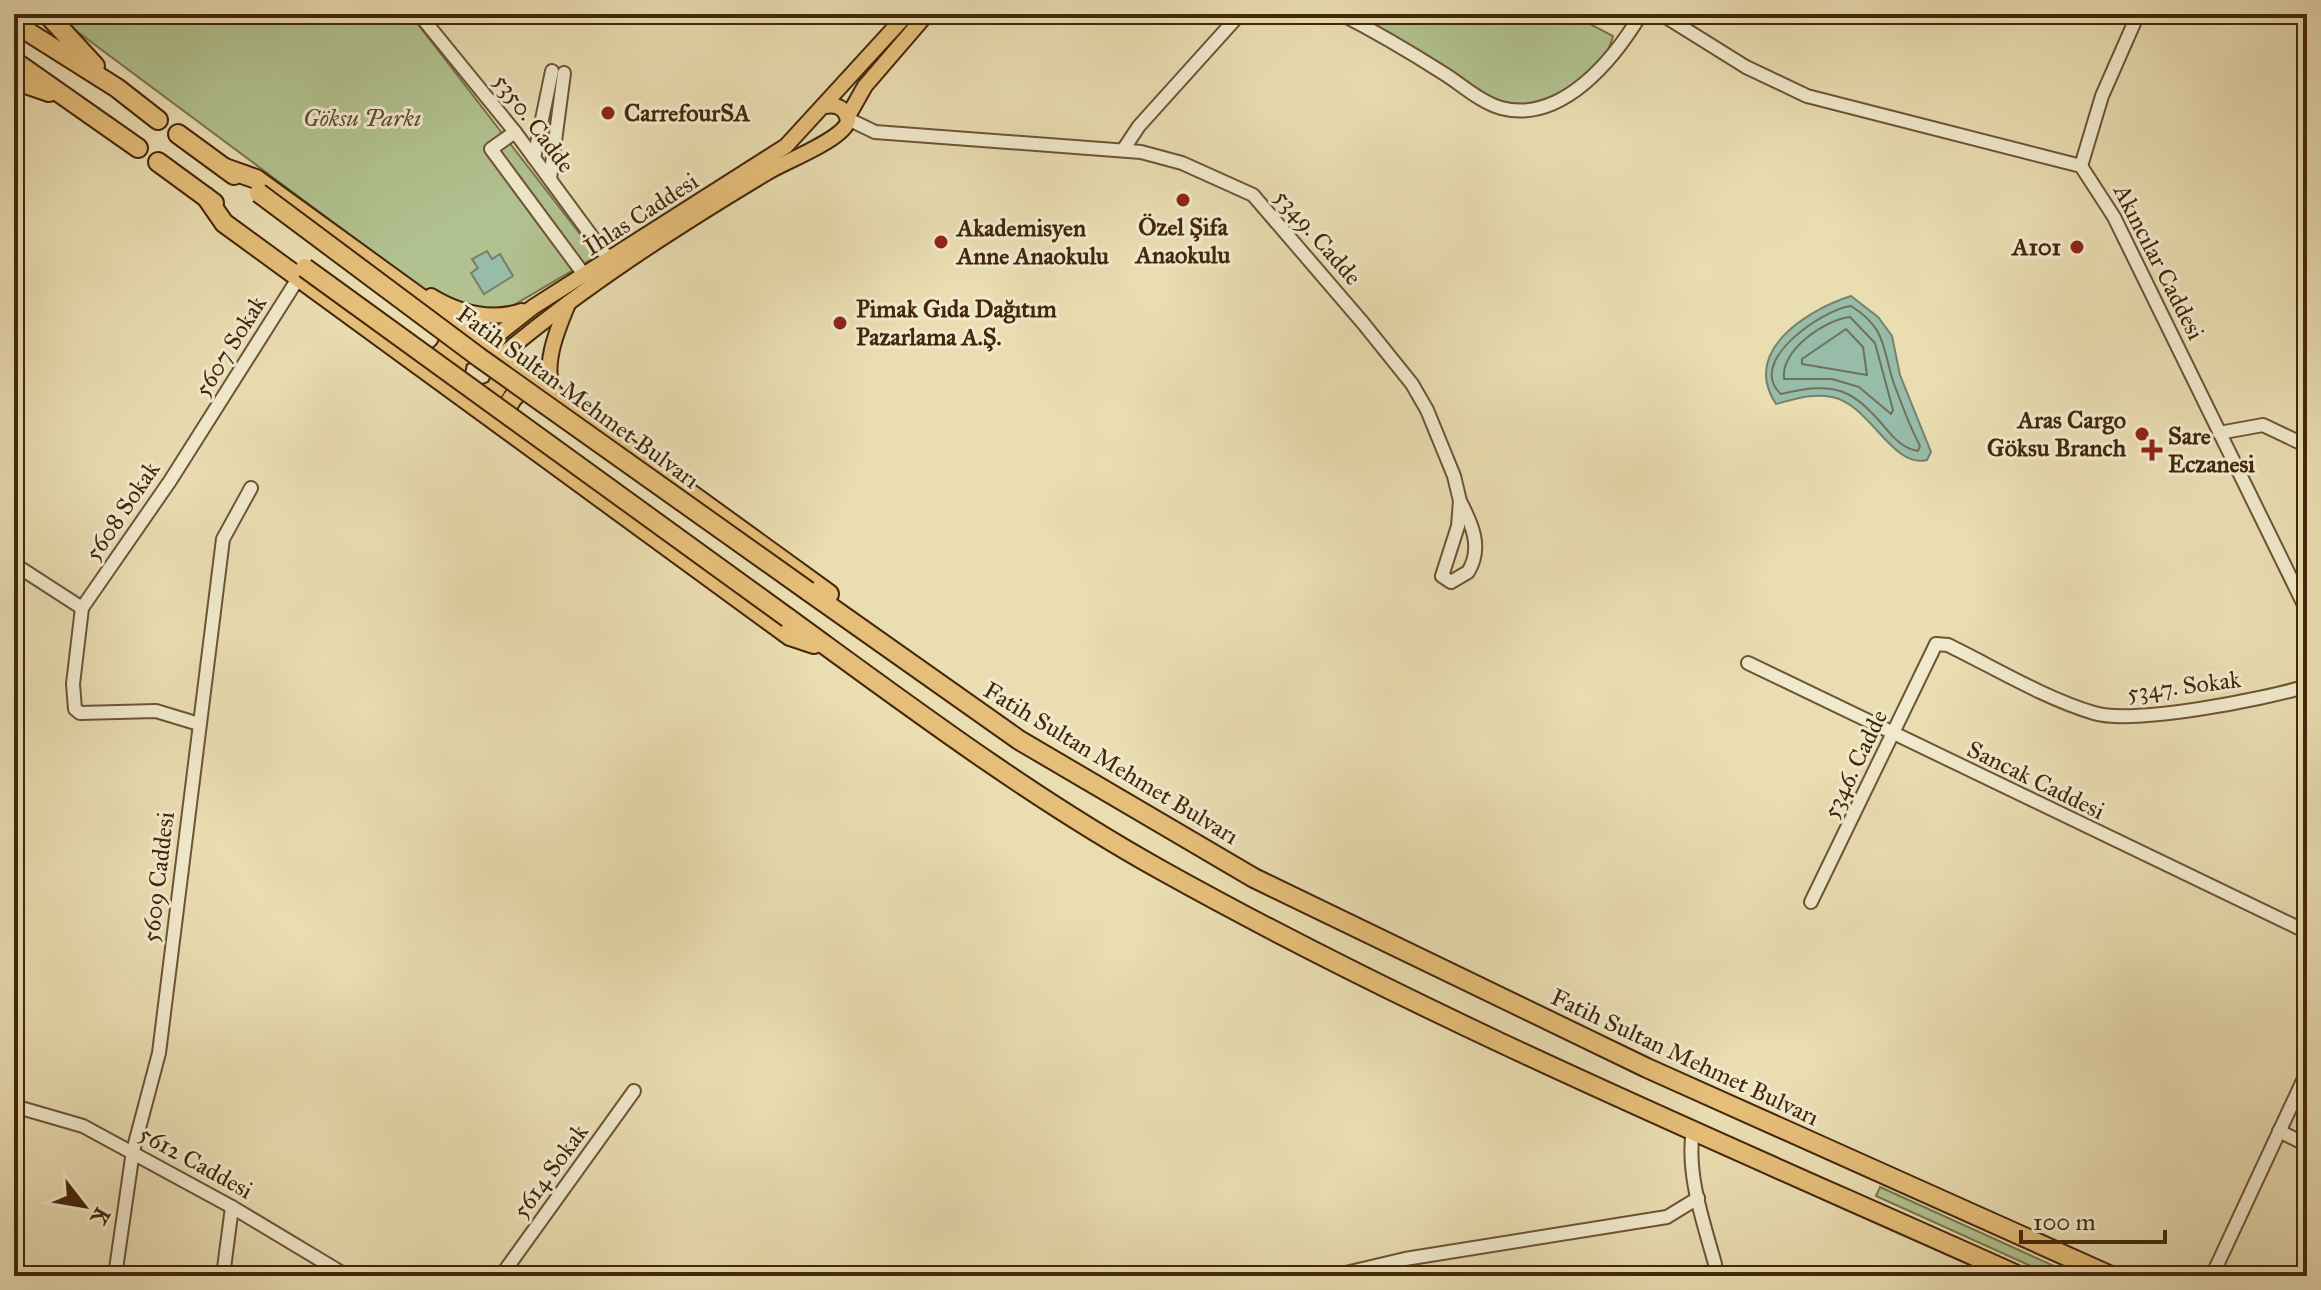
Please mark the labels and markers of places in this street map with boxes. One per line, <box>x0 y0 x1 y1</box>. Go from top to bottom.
place label: CarrefourSA <box>624 98 751 128</box>
marker: CarrefourSA <box>599 104 617 122</box>
marker: Özel Şifa Anaokulu <box>1174 191 1192 209</box>
place label: Özel Şifa Anaokulu <box>1134 212 1230 270</box>
place label: Akademisyen Anne Anaokulu <box>955 213 1109 271</box>
place label: A101 <box>2010 232 2062 262</box>
marker: Akademisyen Anne Anaokulu <box>932 233 950 251</box>
marker: A101 <box>2068 238 2086 256</box>
place label: Pimak Gıda Dağıtım Pazarlama A.Ş. <box>856 294 1057 352</box>
marker: Pimak Gıda Dağıtım Pazarlama A.Ş. <box>831 314 849 332</box>
place label: Aras Cargo Göksu Branch <box>1987 405 2127 463</box>
place label: Sare Eczanesi <box>2168 421 2255 479</box>
marker: Aras Cargo Göksu Branch <box>2133 425 2151 443</box>
marker: Sare Eczanesi <box>2143 441 2161 459</box>

